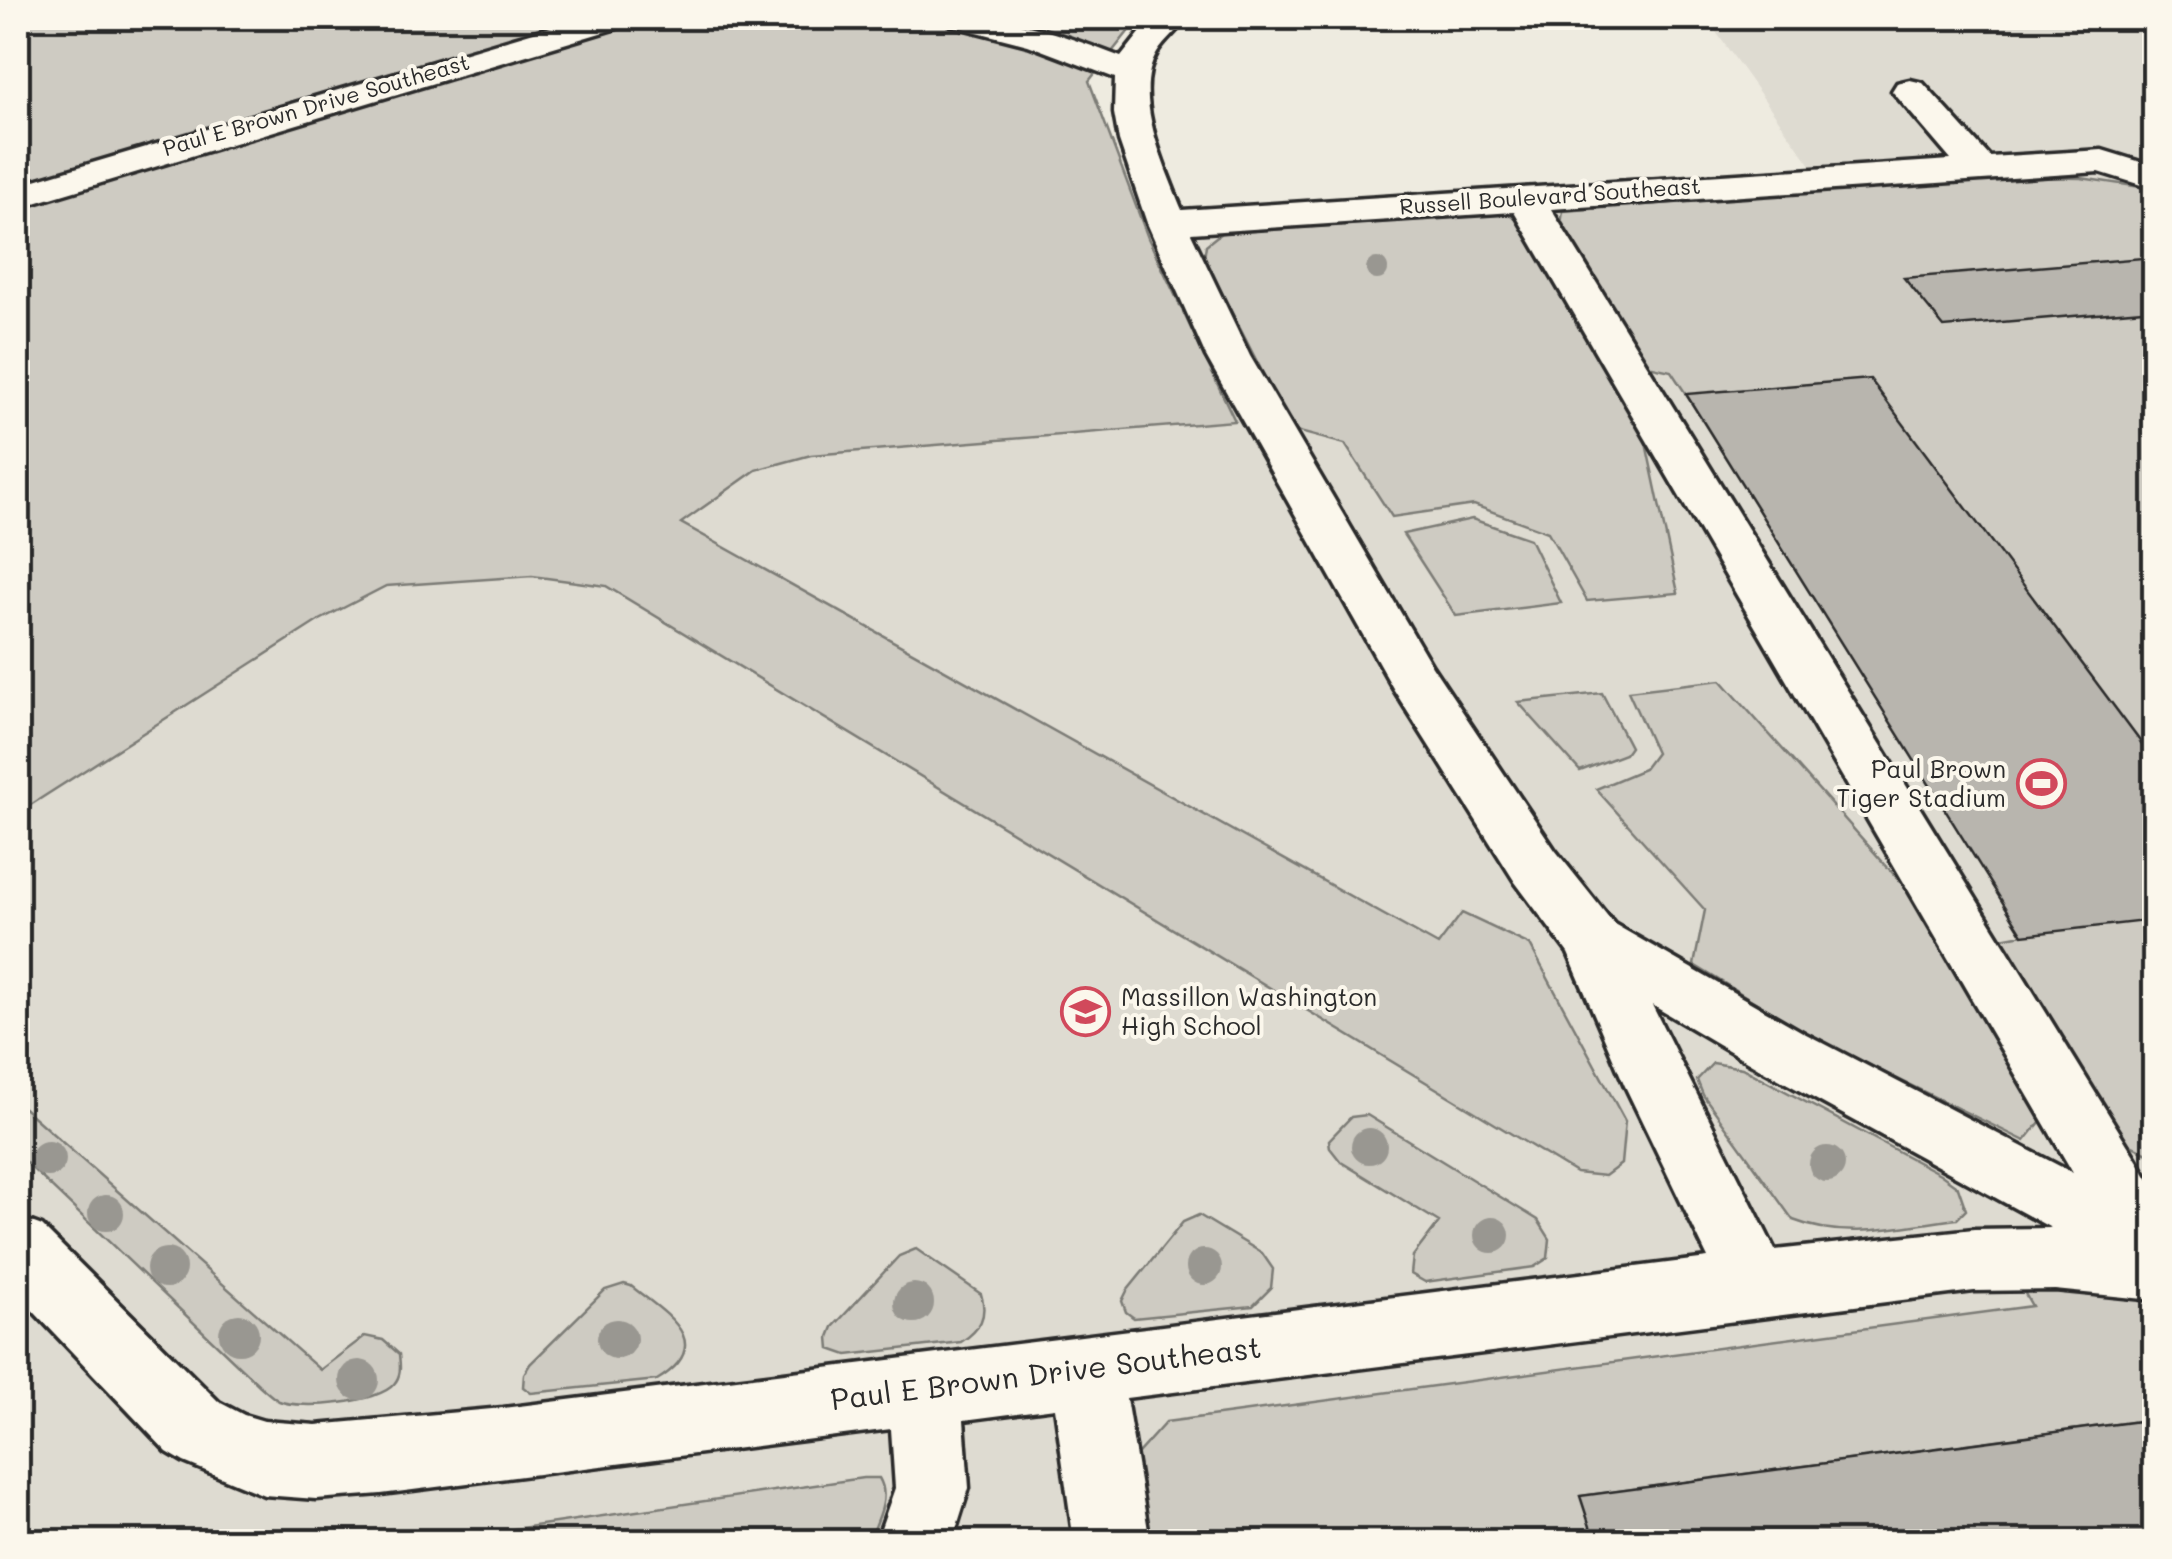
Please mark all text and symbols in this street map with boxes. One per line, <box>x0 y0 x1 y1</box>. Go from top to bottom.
street label: Paul E Brown Drive Southeast <box>159 47 473 162</box>
street label: Russell Boulevard Southeast <box>1398 171 1701 220</box>
place label: Paul Brown Tiger Stadium <box>1836 752 2006 813</box>
sports icon: Paul Brown Tiger Stadium <box>2015 757 2067 809</box>
place label: Massillon Washington High School <box>1121 980 1377 1041</box>
school or university icon: Massillon Washington High School <box>1060 985 1112 1037</box>
street label: Paul E Brown Drive Southeast <box>828 1326 1263 1418</box>

